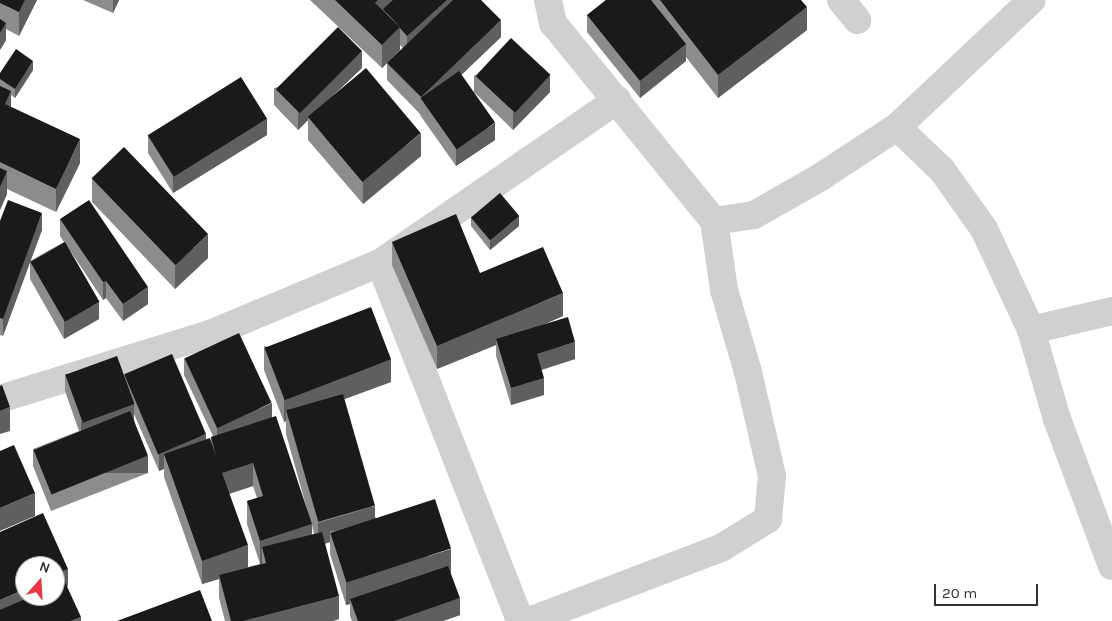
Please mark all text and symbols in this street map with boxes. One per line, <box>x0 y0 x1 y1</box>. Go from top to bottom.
north arrow <box>15 556 65 606</box>
text: N <box>37 558 52 577</box>
scale bar <box>937 574 1041 606</box>
text: 20 m <box>942 584 977 602</box>

